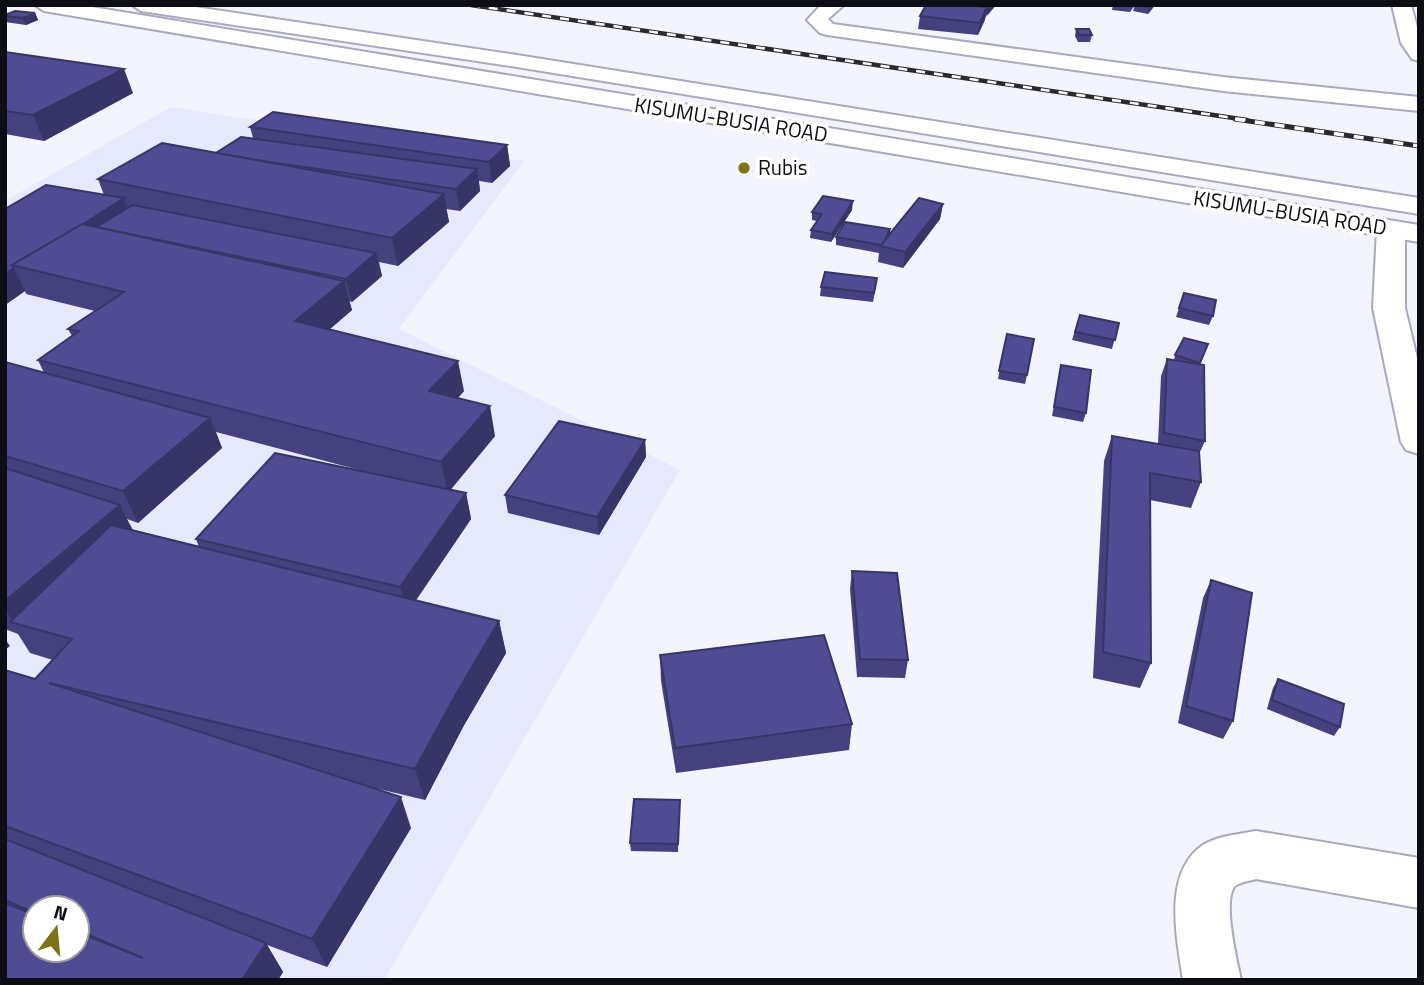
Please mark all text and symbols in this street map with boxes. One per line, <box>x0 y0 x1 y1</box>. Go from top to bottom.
street label: KISUMU-BUSIA ROAD <box>632 88 830 150</box>
place label: Rubis <box>758 151 807 183</box>
marker: Rubis <box>736 160 752 176</box>
street label: KISUMU-BUSIA ROAD <box>1191 181 1389 243</box>
north arrow <box>21 894 91 964</box>
text: N <box>50 896 71 928</box>

